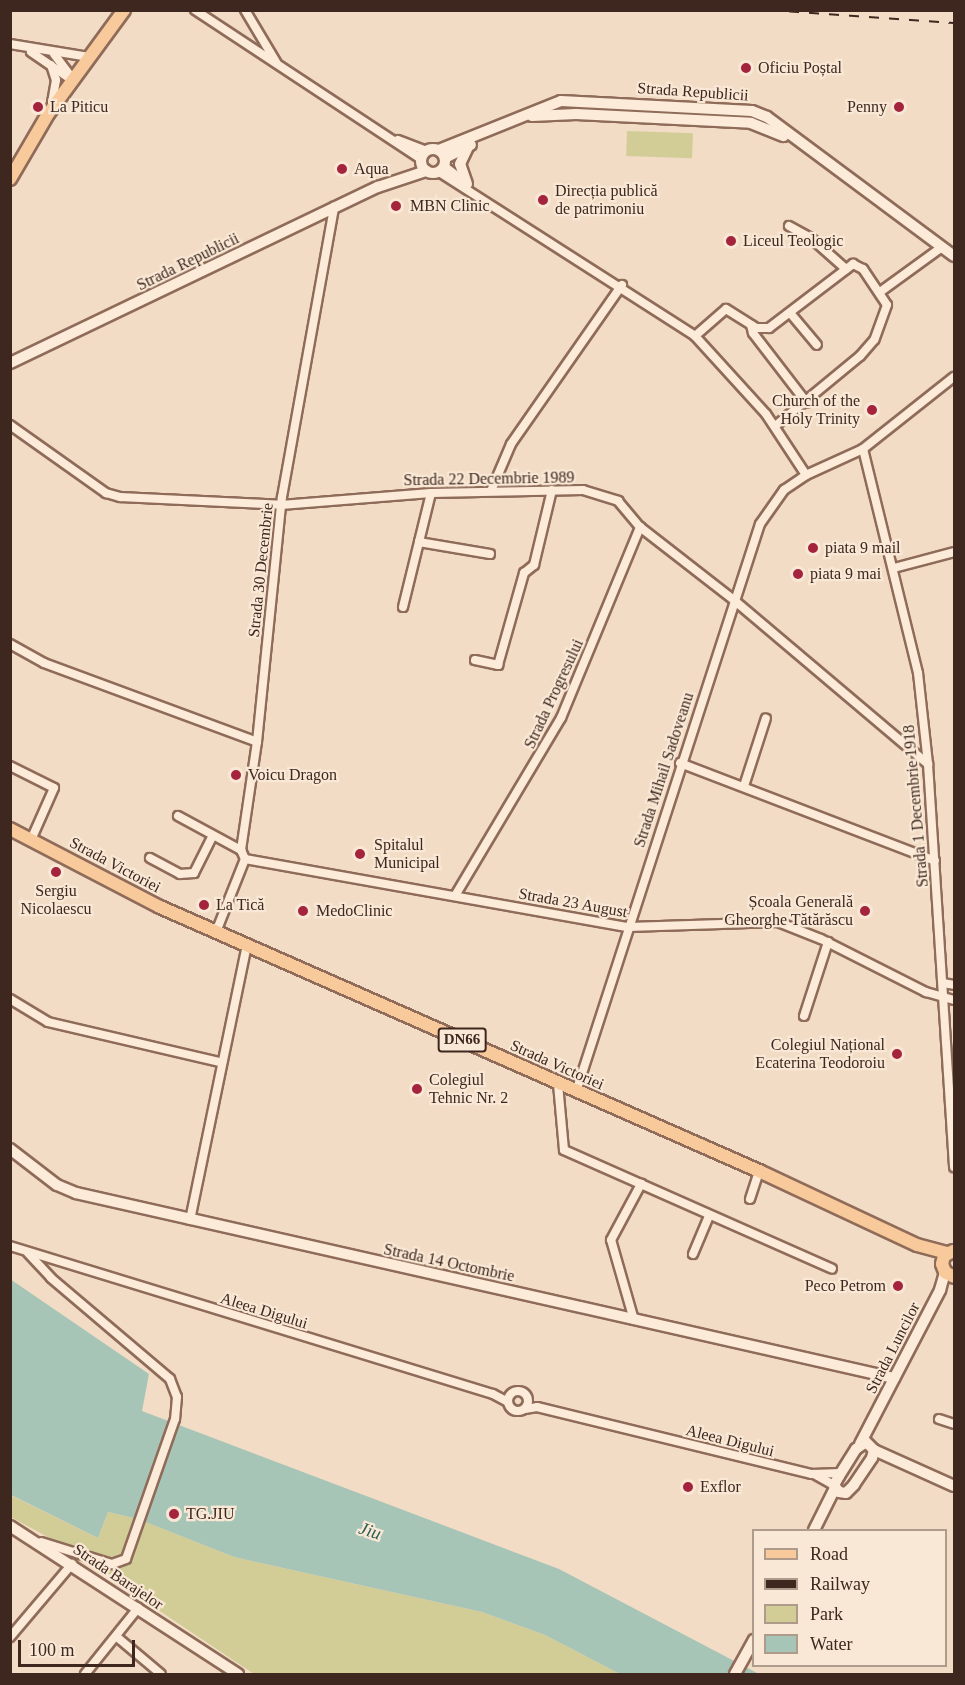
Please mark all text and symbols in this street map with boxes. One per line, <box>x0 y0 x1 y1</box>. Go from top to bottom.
place label: Oficiu Poștal <box>758 58 842 78</box>
marker: Oficiu Poștal <box>739 61 753 75</box>
street label: Strada Republicii <box>637 79 749 105</box>
place label: La Piticu <box>50 97 108 117</box>
place label: Penny <box>847 97 887 117</box>
marker: La Piticu <box>31 100 45 114</box>
marker: Penny <box>892 100 906 114</box>
place label: Aqua <box>354 159 389 179</box>
marker: Aqua <box>335 162 349 176</box>
place label: Direcția publică de patrimoniu <box>555 181 658 219</box>
marker: Direcția publică de patrimoniu <box>536 193 550 207</box>
place label: MBN Clinic <box>410 196 490 216</box>
marker: MBN Clinic <box>387 197 405 215</box>
street label: Strada Republicii <box>134 229 242 295</box>
place label: Liceul Teologic <box>743 231 844 251</box>
marker: Liceul Teologic <box>724 234 738 248</box>
place label: Church of the Holy Trinity <box>772 391 860 429</box>
marker: Church of the Holy Trinity <box>865 403 879 417</box>
street label: Strada 22 Decembrie 1989 <box>403 468 575 490</box>
street label: Strada 30 Decembrie <box>244 502 278 638</box>
place label: piata 9 mail <box>825 538 901 558</box>
marker: piata 9 mail <box>806 541 820 555</box>
place label: piata 9 mai <box>810 564 881 584</box>
marker: piata 9 mai <box>791 567 805 581</box>
street label: Strada Progresului <box>520 636 588 752</box>
street label: Strada Mihail Sadoveanu <box>630 690 698 850</box>
street label: Strada 1 Decembrie 1918 <box>899 724 933 888</box>
place label: Voicu Dragon <box>248 765 337 785</box>
marker: Voicu Dragon <box>229 768 243 782</box>
street label: Strada Victoriei <box>66 833 164 897</box>
place label: Spitalul Municipal <box>374 835 440 873</box>
marker: Spitalul Municipal <box>351 845 369 863</box>
marker: Sergiu Nicolaescu <box>49 865 63 879</box>
place label: Sergiu Nicolaescu <box>20 881 92 919</box>
street label: Strada 23 August <box>517 884 629 922</box>
place label: Școala Generală Gheorghe Tătărăscu <box>724 892 853 930</box>
place label: La Tică <box>216 895 265 915</box>
marker: La Tică <box>197 898 211 912</box>
place label: MedoClinic <box>316 901 392 921</box>
marker: MedoClinic <box>294 902 312 920</box>
marker: Școala Generală Gheorghe Tătărăscu <box>858 904 872 918</box>
road number: DN66 <box>436 1028 488 1052</box>
place label: Colegiul Național Ecaterina Teodoroiu <box>755 1035 885 1073</box>
street label: Strada Victoriei <box>507 1036 607 1094</box>
marker: Colegiul Național Ecaterina Teodoroiu <box>890 1047 904 1061</box>
place label: Colegiul Tehnic Nr. 2 <box>429 1070 508 1108</box>
marker: Colegiul Tehnic Nr. 2 <box>410 1082 424 1096</box>
street label: Strada 14 Octombrie <box>382 1240 516 1286</box>
place label: Peco Petrom <box>805 1276 886 1296</box>
marker: Peco Petrom <box>891 1279 905 1293</box>
street label: Aleea Digului <box>218 1289 310 1333</box>
street label: Strada Luncilor <box>862 1299 924 1397</box>
street label: Aleea Digului <box>684 1421 776 1461</box>
place label: Exflor <box>700 1477 741 1497</box>
marker: Exflor <box>681 1480 695 1494</box>
place label: TG.JIU <box>186 1504 234 1524</box>
marker: TG.JIU <box>167 1507 181 1521</box>
water label: Jiu <box>356 1517 384 1545</box>
legend <box>752 1529 947 1667</box>
street label: Strada Barajelor <box>69 1540 167 1614</box>
text: Road <box>810 1544 848 1564</box>
text: Railway <box>810 1574 870 1594</box>
text: Park <box>810 1604 843 1624</box>
scale bar <box>21 1628 138 1666</box>
text: Water <box>810 1634 853 1654</box>
text: 100 m <box>29 1640 75 1660</box>

